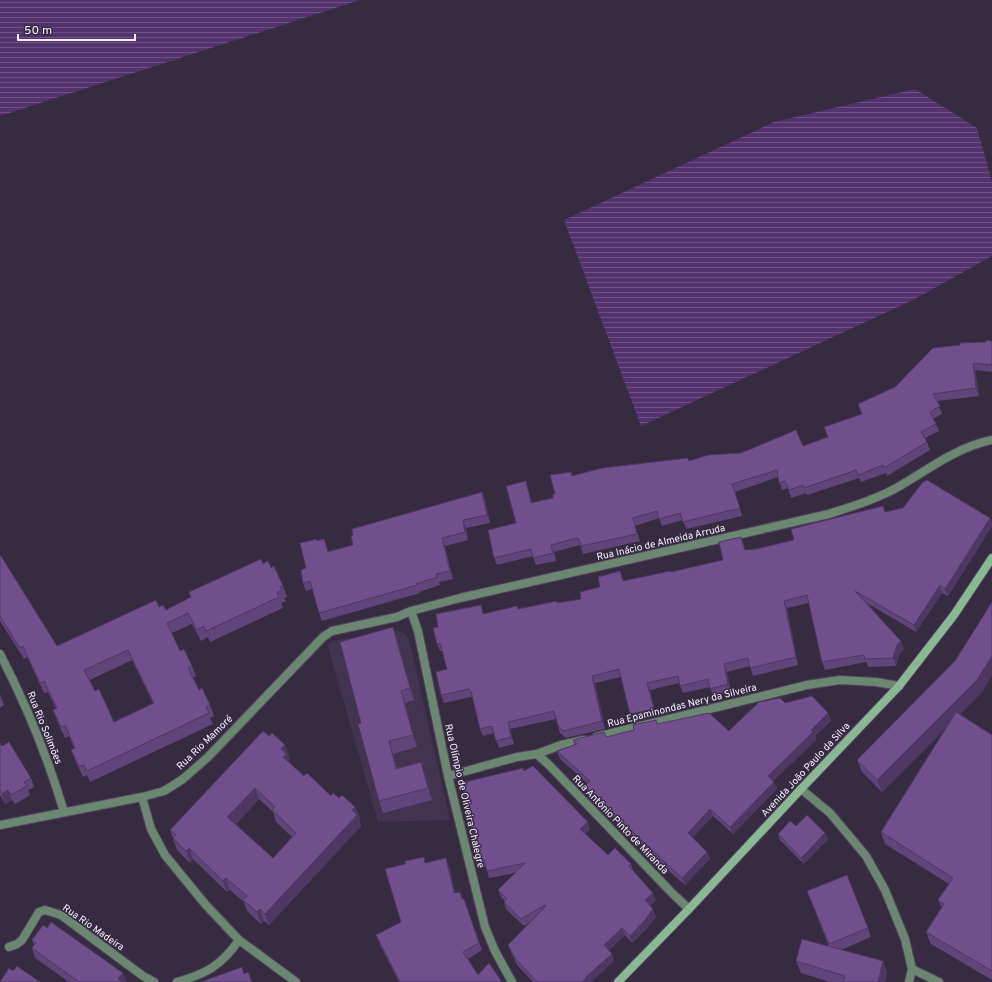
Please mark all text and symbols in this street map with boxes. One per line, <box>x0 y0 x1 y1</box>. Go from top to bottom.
scale bar <box>18 16 135 42</box>
text: 50 m <box>24 23 52 39</box>
street label: Rua Inácio de Almeida Arruda <box>595 522 727 564</box>
street label: Rua Epaminondas Nery da Silveira <box>606 681 758 731</box>
street label: Rua Rio Solimões <box>23 690 65 767</box>
street label: Rua Rio Mamoré <box>174 713 236 773</box>
street label: Avenida João Paulo da Silva <box>759 720 853 820</box>
street label: Rua Olímpio de Oliveira Chalegre <box>441 723 487 869</box>
street label: Rua Antônio Pinto de Miranda <box>569 773 671 877</box>
street label: Rua Rio Madeira <box>60 902 126 954</box>

